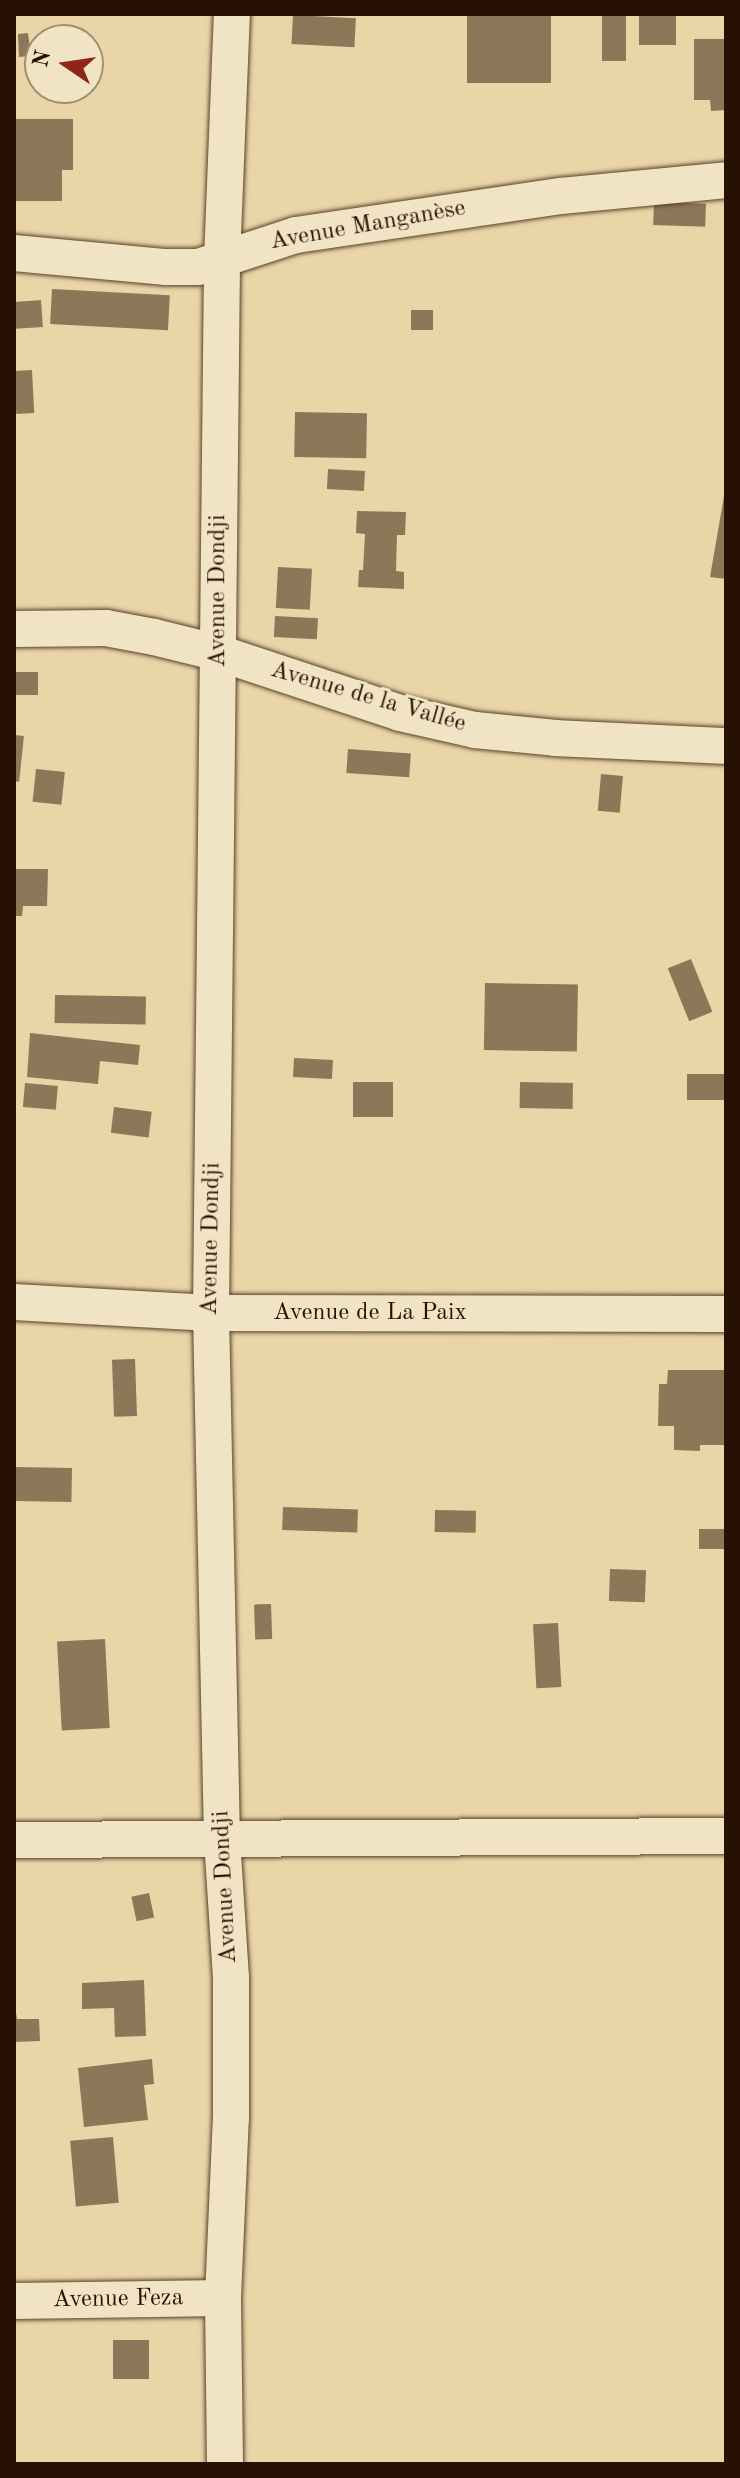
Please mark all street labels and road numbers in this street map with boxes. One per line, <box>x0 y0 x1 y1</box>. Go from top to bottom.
street label: Avenue Manganèse <box>268 195 468 257</box>
street label: Avenue Dondji <box>205 514 233 668</box>
street label: Avenue de la Vallée <box>267 656 469 740</box>
street label: Avenue Dondji <box>196 1162 228 1316</box>
street label: Avenue de La Paix <box>273 1300 467 1328</box>
street label: Avenue Dondji <box>208 1810 244 1964</box>
street label: Avenue Feza <box>52 2284 184 2316</box>

